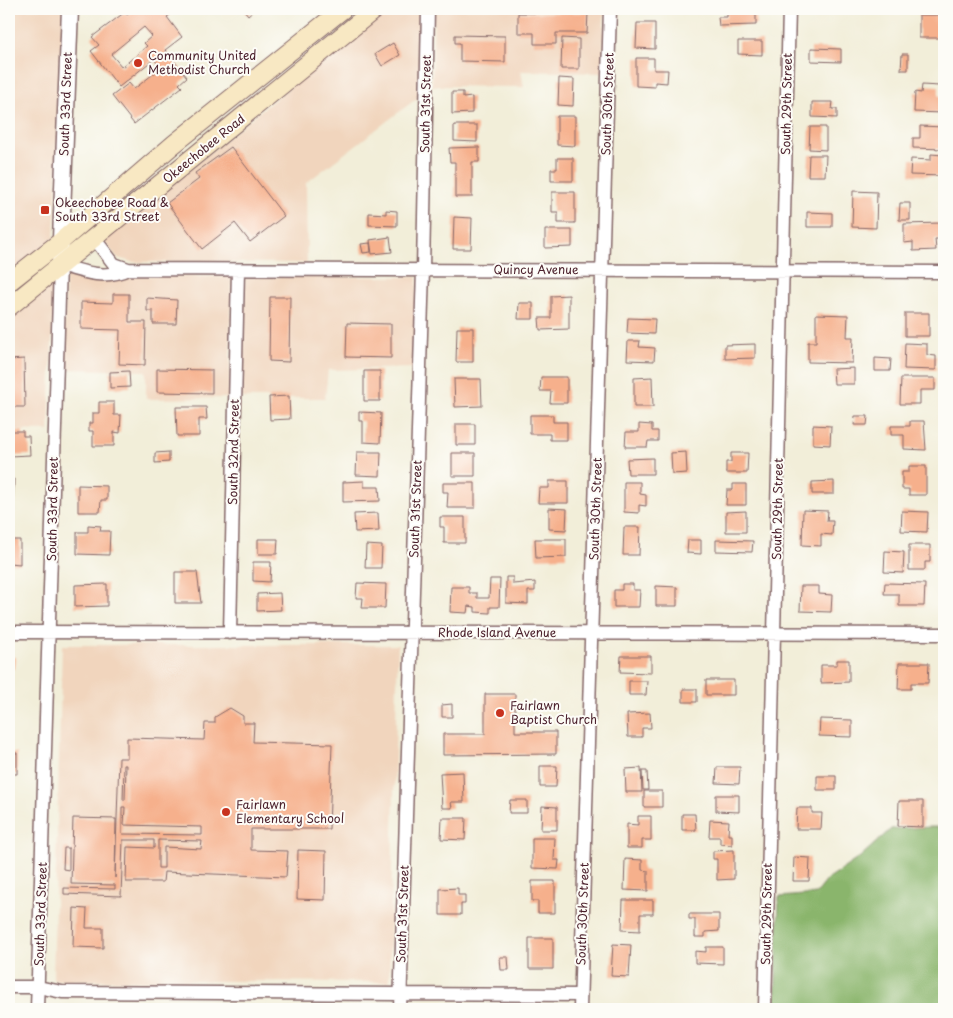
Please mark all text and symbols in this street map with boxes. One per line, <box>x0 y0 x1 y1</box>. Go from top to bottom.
place label: Community United Methodist Church <box>148 46 256 78</box>
street label: South 33rd Street <box>54 51 76 156</box>
street label: South 30th Street <box>596 52 618 156</box>
street label: South 29th Street <box>776 53 796 155</box>
street label: South 31st Street <box>415 54 435 153</box>
marker: Community United Methodist Church <box>132 57 144 69</box>
street label: Okeechobee Road <box>158 109 248 187</box>
place label: Okeechobee Road & South 33rd Street <box>55 193 169 225</box>
marker: Okeechobee Road & South 33rd Street <box>39 204 51 216</box>
street label: Quincy Avenue <box>494 260 579 278</box>
street label: South 32nd Street <box>223 399 243 505</box>
street label: South 33rd Street <box>42 457 62 561</box>
street label: South 30th Street <box>584 457 606 561</box>
street label: South 29th Street <box>767 458 787 560</box>
street label: South 31st Street <box>404 459 426 558</box>
street label: Rhode Island Avenue <box>438 623 557 641</box>
place label: Fairlawn Baptist Church <box>510 696 597 728</box>
marker: Fairlawn Baptist Church <box>494 707 506 719</box>
place label: Fairlawn Elementary School <box>236 795 344 827</box>
marker: Fairlawn Elementary School <box>220 806 232 818</box>
street label: South 33rd Street <box>29 861 51 966</box>
street label: South 30th Street <box>571 862 593 966</box>
street label: South 29th Street <box>756 863 776 965</box>
street label: South 31st Street <box>391 864 413 963</box>

